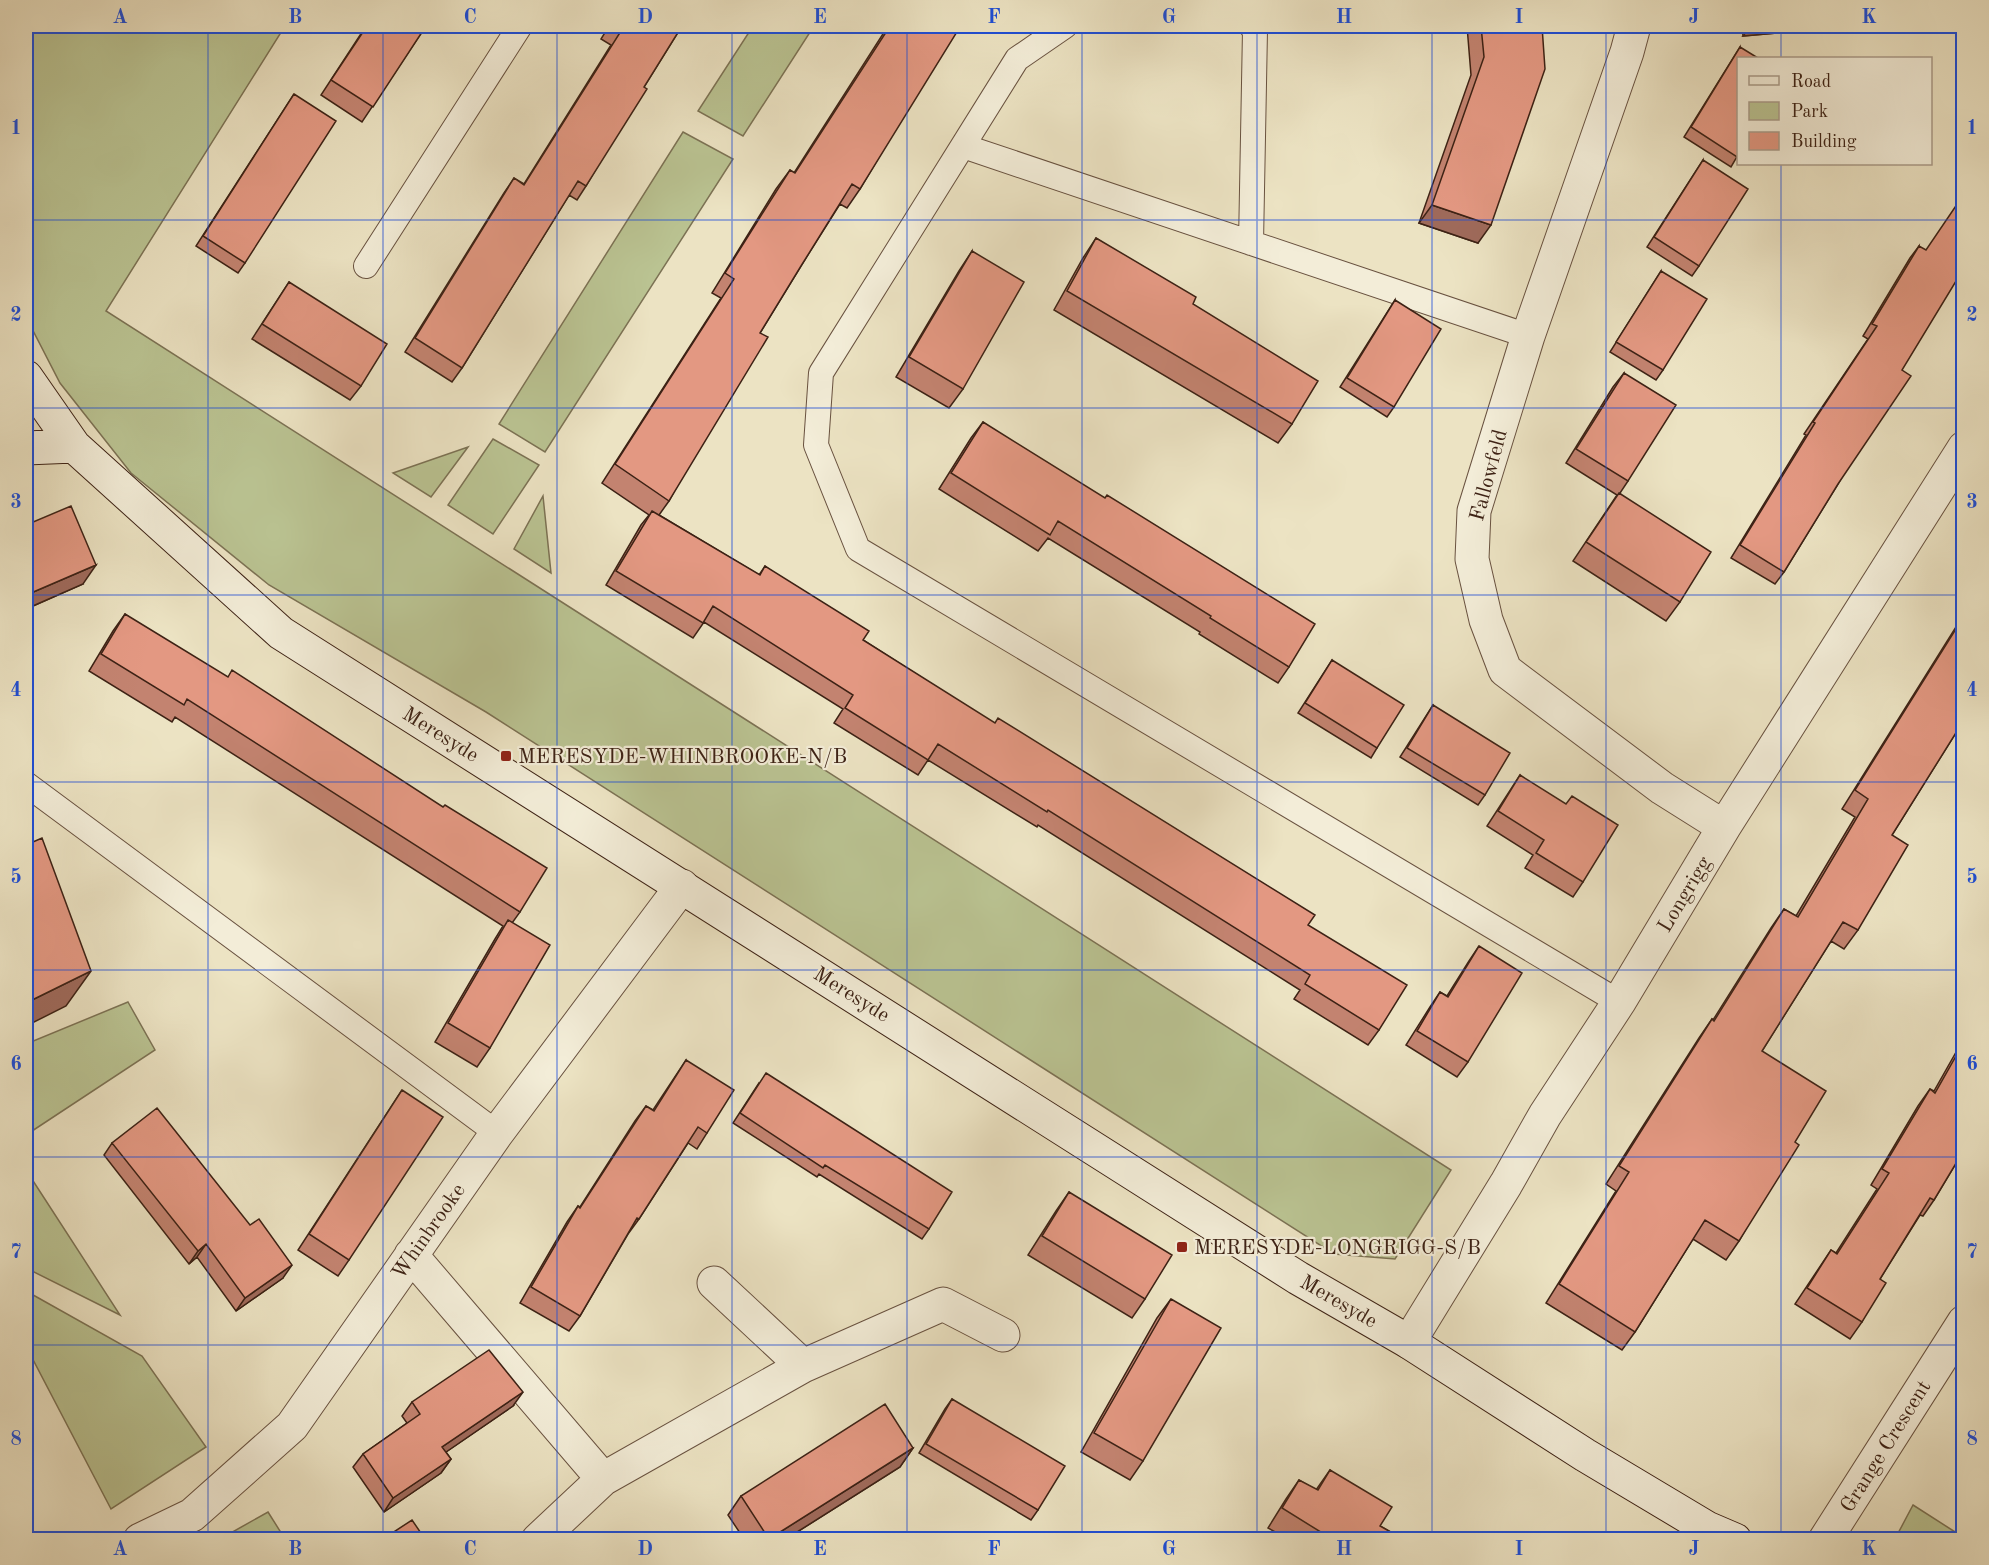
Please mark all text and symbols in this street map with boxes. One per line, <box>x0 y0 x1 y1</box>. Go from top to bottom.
text: A <box>112 8 128 28</box>
text: B <box>288 8 302 28</box>
text: C <box>463 8 477 28</box>
text: D <box>637 8 653 28</box>
text: E <box>813 8 827 28</box>
text: F <box>987 8 1001 28</box>
text: G <box>1162 8 1176 28</box>
text: H <box>1336 8 1352 28</box>
text: I <box>1515 8 1523 28</box>
text: J <box>1689 8 1700 28</box>
text: K <box>1861 8 1877 28</box>
legend <box>1737 57 1932 165</box>
text: Road <box>1791 73 1831 91</box>
text: Park <box>1791 103 1828 121</box>
text: 1 <box>10 119 22 139</box>
text: 1 <box>1966 119 1978 139</box>
text: Building <box>1791 133 1857 151</box>
text: 2 <box>10 306 22 326</box>
text: 2 <box>1966 306 1978 326</box>
street label: Fallowfeld <box>1467 427 1512 524</box>
text: 3 <box>10 493 22 513</box>
text: 3 <box>1966 493 1978 513</box>
text: 4 <box>10 681 22 701</box>
text: 4 <box>1966 681 1978 701</box>
street label: Meresyde <box>398 704 482 767</box>
place label: MERESYDE-WHINBROOKE-N/B <box>518 747 847 768</box>
marker: MERESYDE-WHINBROOKE-N/B <box>499 749 513 763</box>
street label: Longrigg <box>1655 853 1716 936</box>
text: 5 <box>10 867 22 888</box>
text: 5 <box>1966 867 1978 888</box>
street label: Meresyde <box>809 964 893 1027</box>
text: 6 <box>10 1055 22 1075</box>
text: 6 <box>1966 1055 1978 1075</box>
street label: Whinbrooke <box>389 1180 470 1284</box>
place label: MERESYDE-LONGRIGG-S/B <box>1194 1238 1481 1259</box>
marker: MERESYDE-LONGRIGG-S/B <box>1175 1240 1189 1254</box>
text: 7 <box>10 1243 22 1263</box>
text: 7 <box>1966 1243 1978 1263</box>
street label: Meresyde <box>1296 1272 1380 1333</box>
street label: Grange Crescent <box>1837 1377 1935 1517</box>
text: 8 <box>10 1430 22 1450</box>
text: 8 <box>1966 1430 1978 1450</box>
text: A <box>112 1540 128 1560</box>
text: B <box>288 1540 302 1560</box>
text: C <box>463 1540 477 1560</box>
text: D <box>637 1540 653 1560</box>
text: E <box>813 1540 827 1560</box>
text: F <box>987 1540 1001 1560</box>
text: G <box>1162 1540 1176 1560</box>
text: H <box>1336 1540 1352 1560</box>
text: I <box>1515 1540 1523 1560</box>
text: J <box>1689 1540 1700 1560</box>
text: K <box>1861 1540 1877 1560</box>

